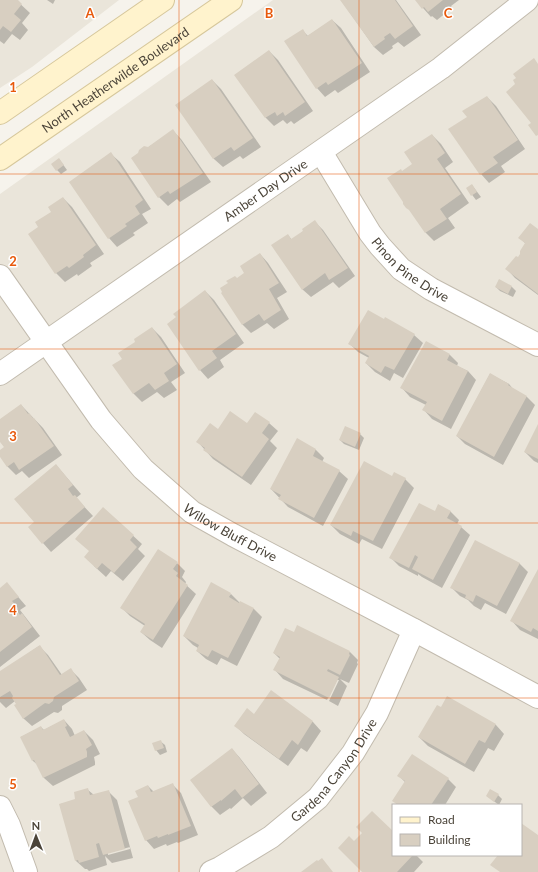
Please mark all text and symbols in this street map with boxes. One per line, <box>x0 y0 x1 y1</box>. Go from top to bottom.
text: A <box>84 5 95 21</box>
text: B <box>265 5 274 21</box>
text: C <box>444 5 453 21</box>
street label: North Heatherwilde Boulevard <box>39 23 192 136</box>
text: 1 <box>9 79 17 95</box>
street label: Amber Day Drive <box>220 155 310 224</box>
street label: Pinon Pine Drive <box>368 234 452 305</box>
text: 2 <box>9 253 17 269</box>
text: 3 <box>9 428 17 444</box>
street label: Willow Bluff Drive <box>180 500 280 565</box>
text: 4 <box>9 602 17 618</box>
street label: Gardena Canyon Drive <box>287 715 380 825</box>
text: 5 <box>9 776 17 792</box>
legend <box>392 804 522 856</box>
text: Road <box>428 812 455 827</box>
north arrow <box>16 816 56 856</box>
text: N <box>31 819 40 832</box>
text: Building <box>428 832 471 847</box>

